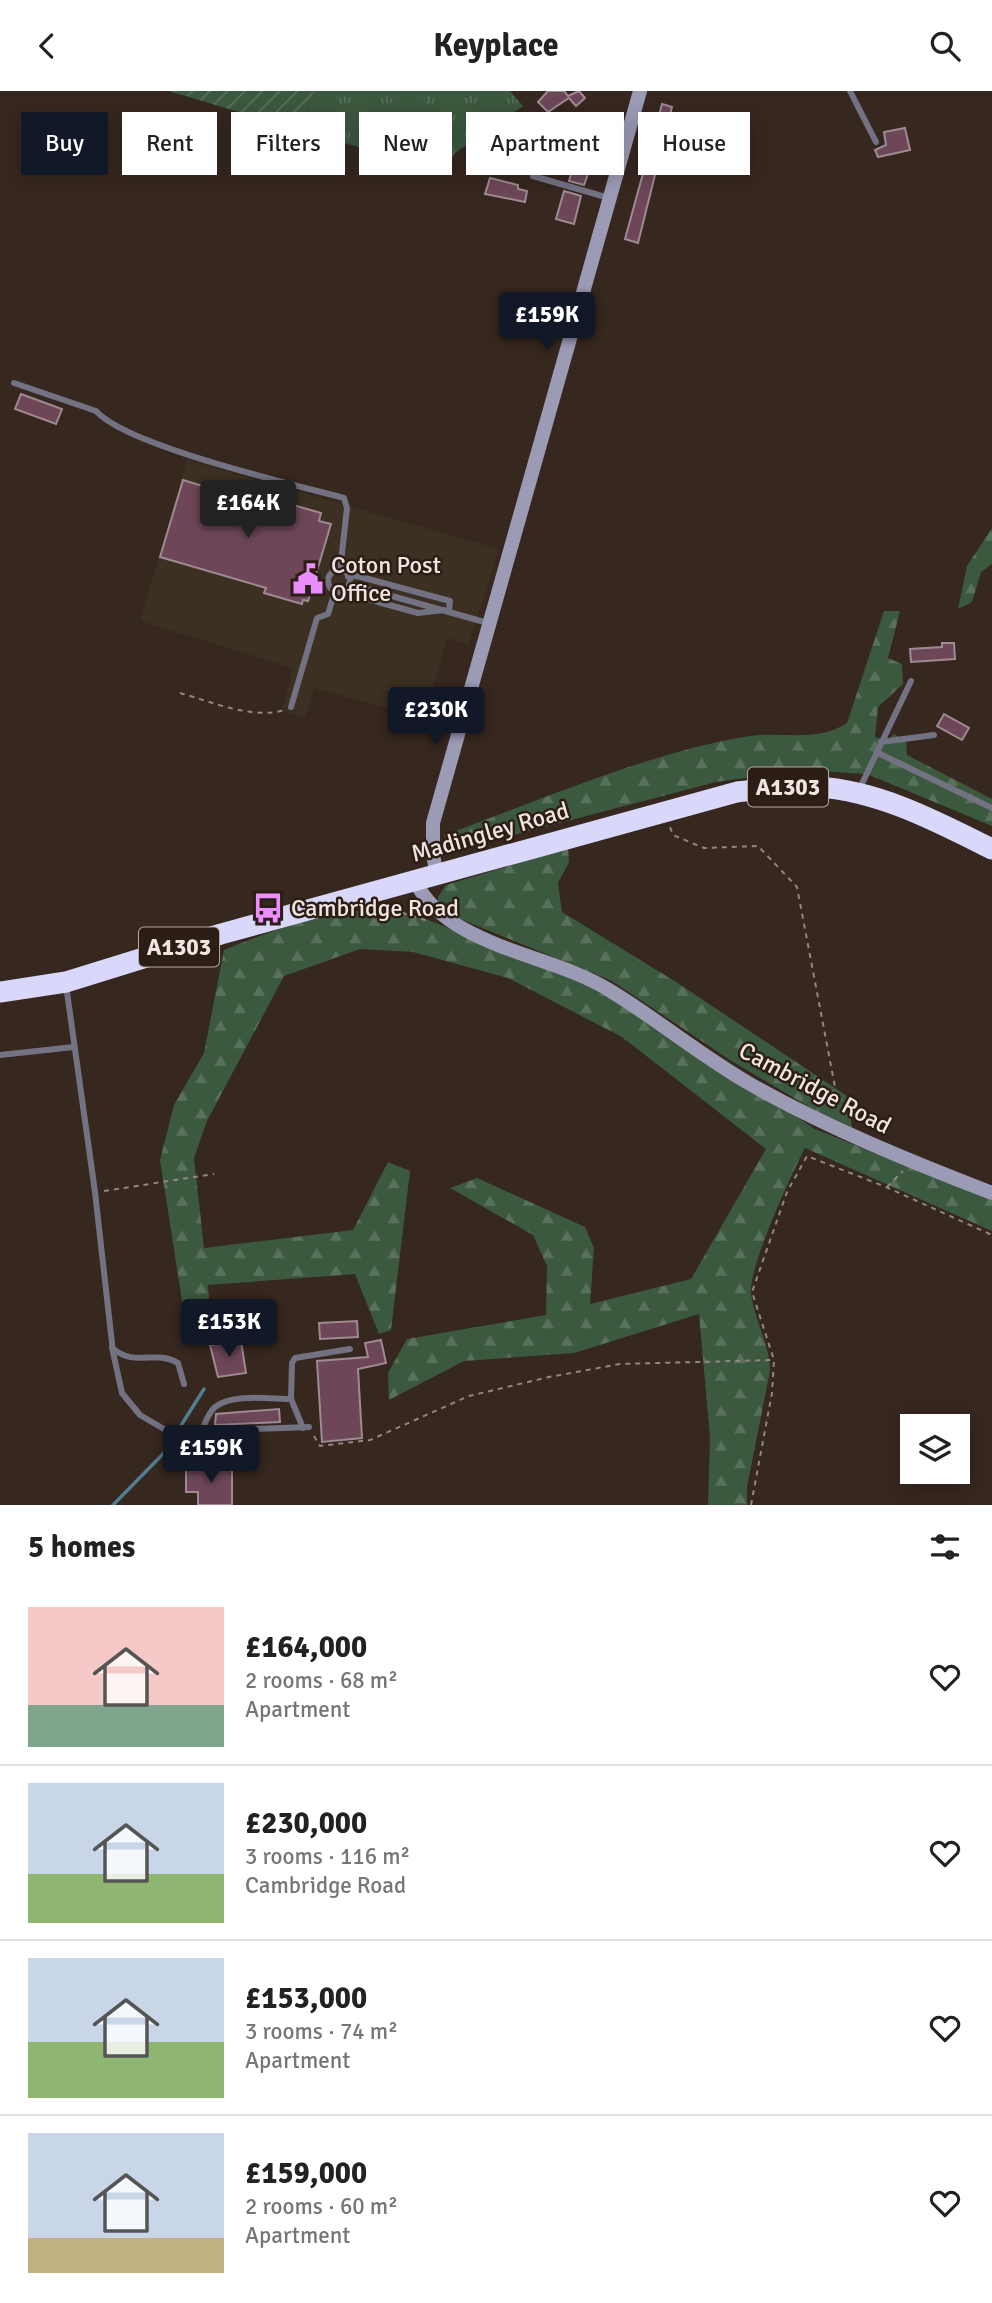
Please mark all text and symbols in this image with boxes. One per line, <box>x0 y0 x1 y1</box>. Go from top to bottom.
text: Keyplace <box>433 26 559 65</box>
icon: back <box>28 27 66 65</box>
icon: search <box>926 27 964 65</box>
chip: Buy <box>21 112 108 175</box>
chip: Rent <box>122 112 217 175</box>
chip: Filters <box>231 112 345 175</box>
chip: New <box>359 112 452 175</box>
chip: Apartment <box>466 112 624 175</box>
chip: House <box>638 112 750 175</box>
pin: £159K <box>498 293 596 352</box>
text: £159K <box>515 300 579 329</box>
pin: £164K <box>199 481 297 540</box>
text: £164K <box>216 488 280 517</box>
place label: Coton Post Office <box>331 550 441 608</box>
public building icon: Coton Post Office <box>291 562 325 596</box>
pin: £230K <box>387 687 485 747</box>
text: £230K <box>404 695 468 724</box>
road number: A1303 <box>748 767 828 807</box>
street label: Madingley Road <box>408 795 572 869</box>
bus stop icon: Cambridge Road <box>251 891 285 925</box>
place label: Cambridge Road <box>291 893 459 923</box>
road number: A1303 <box>139 927 219 967</box>
street label: Cambridge Road <box>734 1035 896 1141</box>
pin: £153K <box>180 1299 278 1359</box>
text: £153K <box>197 1307 261 1336</box>
map controls <box>900 1414 970 1484</box>
button: layers <box>900 1414 970 1484</box>
pin: £159K <box>162 1425 260 1485</box>
text: £159K <box>179 1433 243 1462</box>
icon: filters <box>926 1528 964 1566</box>
text: 5 homes <box>28 1529 135 1566</box>
text: £164,000 <box>245 1629 367 1666</box>
icon: home <box>84 1635 168 1719</box>
icon: heart <box>926 1658 964 1696</box>
text: 2 rooms · 68 m² <box>245 1666 398 1695</box>
text: Apartment <box>245 1695 350 1724</box>
text: £230,000 <box>245 1805 367 1842</box>
icon: home <box>84 1811 168 1895</box>
icon: heart <box>926 1834 964 1872</box>
text: 3 rooms · 116 m² <box>245 1842 410 1871</box>
text: Cambridge Road <box>245 1871 406 1900</box>
text: £153,000 <box>245 1980 367 2017</box>
icon: home <box>84 1986 168 2070</box>
icon: heart <box>926 2009 964 2047</box>
text: 3 rooms · 74 m² <box>245 2017 398 2046</box>
text: Apartment <box>245 2046 350 2075</box>
text: £159,000 <box>245 2155 367 2192</box>
icon: home <box>84 2161 168 2245</box>
icon: heart <box>926 2184 964 2222</box>
text: 2 rooms · 60 m² <box>245 2192 398 2221</box>
text: Apartment <box>245 2221 350 2250</box>

